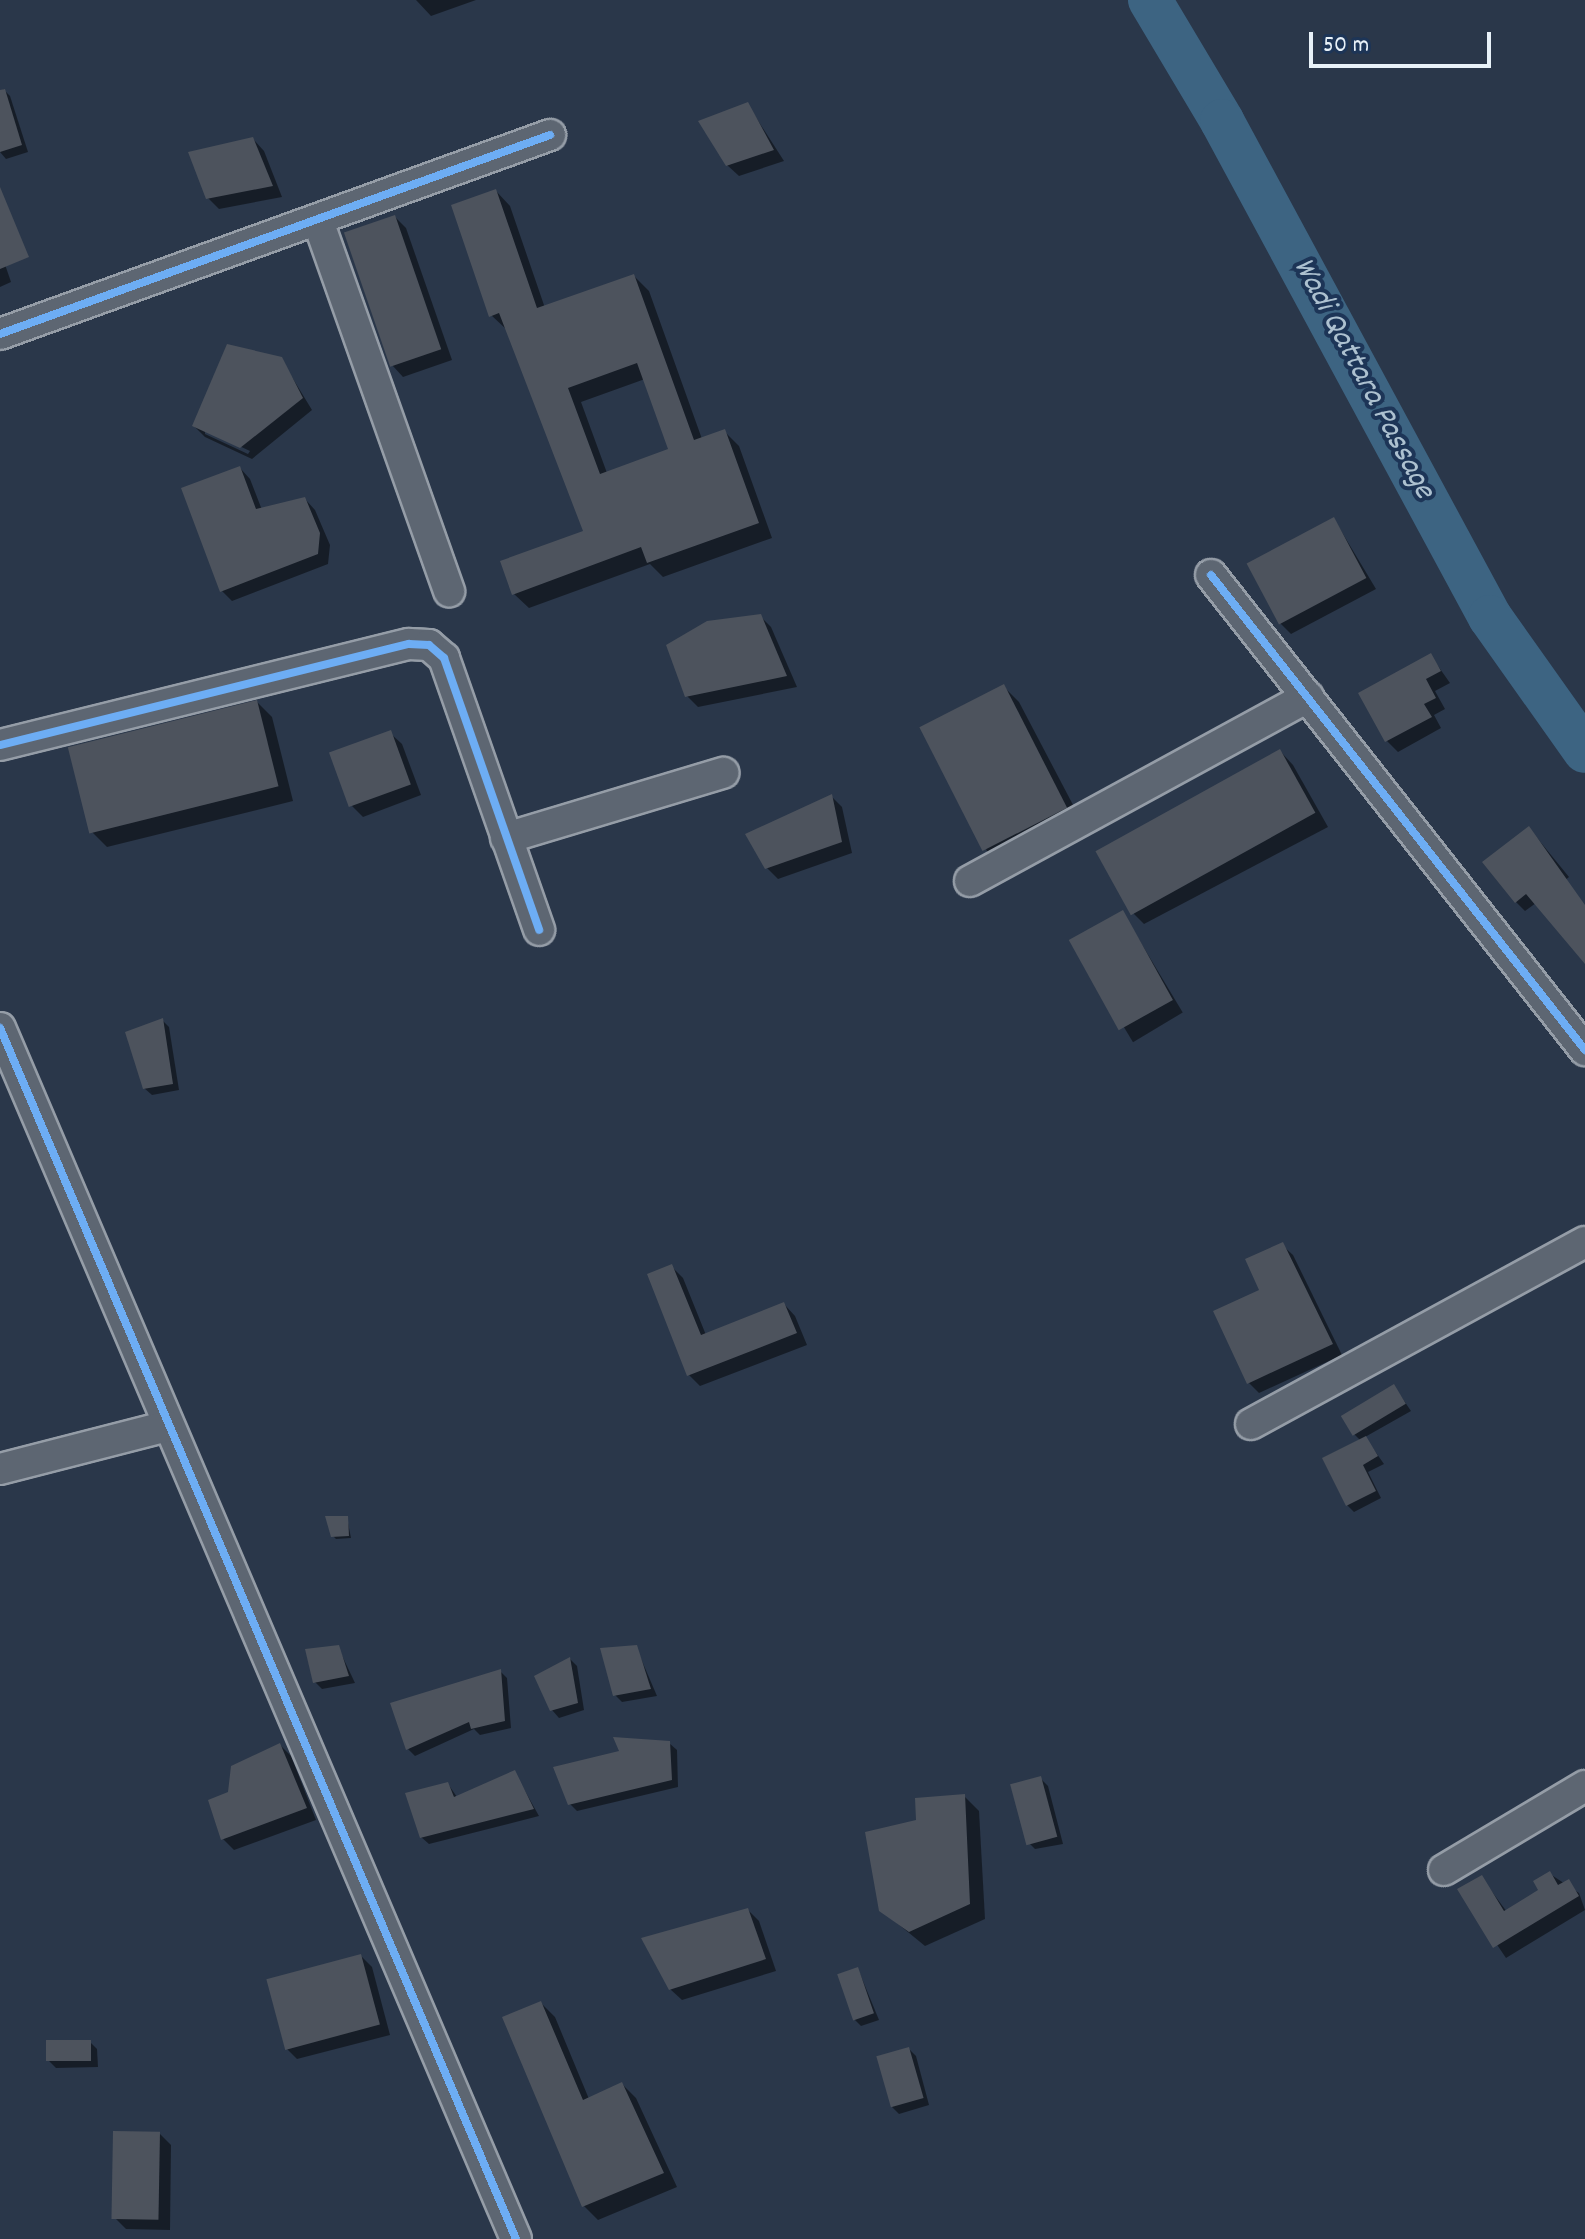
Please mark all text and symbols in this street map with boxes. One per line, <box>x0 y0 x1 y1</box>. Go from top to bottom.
scale bar <box>1313 16 1495 66</box>
text: 50 m <box>1323 29 1369 63</box>
water label: Wadi Qattara Passage <box>1282 252 1442 506</box>

